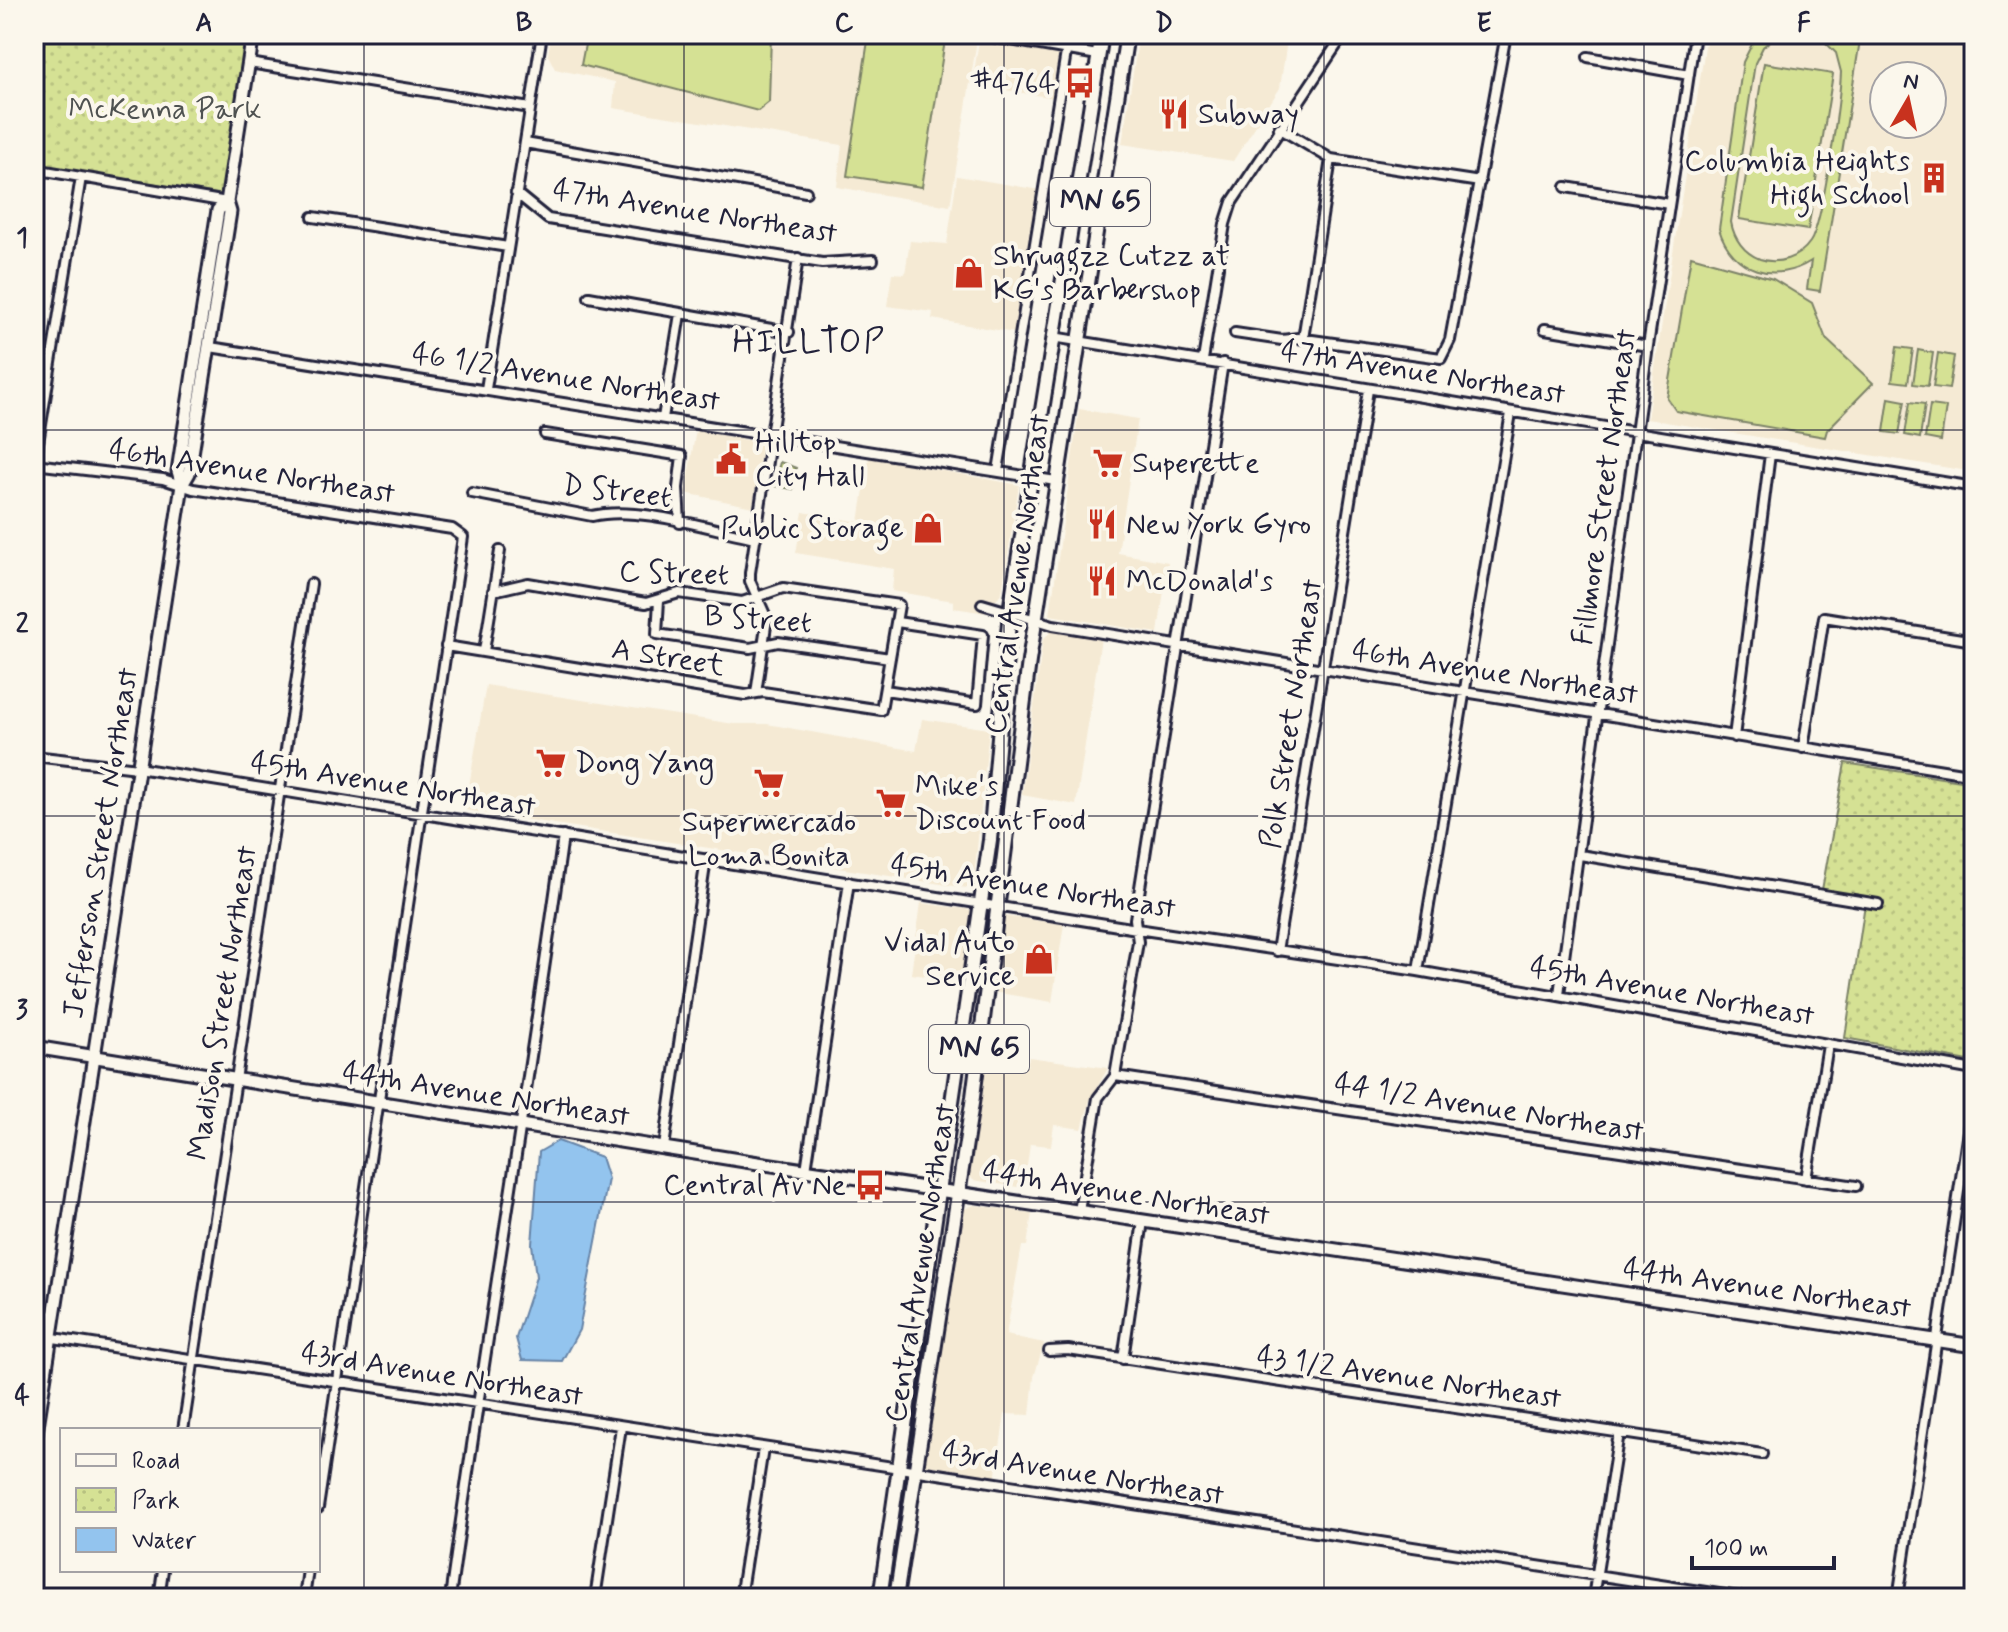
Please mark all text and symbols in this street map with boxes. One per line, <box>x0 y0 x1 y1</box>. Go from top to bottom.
text: A <box>195 7 213 41</box>
text: B <box>516 7 532 41</box>
text: C <box>835 7 854 41</box>
text: D <box>1155 7 1173 41</box>
text: E <box>1476 7 1492 41</box>
text: F <box>1797 7 1811 41</box>
north arrow <box>1868 60 1948 140</box>
place label: #4764 <box>970 64 1056 103</box>
bus stop icon: #4764 <box>1063 66 1097 100</box>
text: N <box>1901 67 1920 97</box>
park label: McKenna Park <box>68 90 262 129</box>
place label: Subway <box>1198 95 1299 134</box>
restaurant icon: Subway <box>1157 97 1191 131</box>
place label: Columbia Heights High School <box>1684 142 1910 218</box>
building icon: Columbia Heights High School <box>1917 161 1951 195</box>
street label: 47th Avenue Northeast <box>550 170 840 254</box>
road number: MN 65 <box>1050 178 1150 226</box>
text: 1 <box>16 222 28 256</box>
place label: Shruggzz Cutzz at KG's Barbershop <box>993 237 1230 310</box>
shop icon: Shruggzz Cutzz at KG's Barbershop <box>952 256 986 290</box>
district label: HILLTOP <box>732 320 886 365</box>
street label: Fillmore Street Northeast <box>1564 326 1647 648</box>
street label: 47th Avenue Northeast <box>1278 331 1568 415</box>
street label: 46 1/2 Avenue Northeast <box>409 334 723 422</box>
street label: Central Avenue Northeast <box>976 411 1060 737</box>
place label: Hilltop City Hall <box>755 423 865 496</box>
street label: 46th Avenue Northeast <box>106 430 398 514</box>
public building icon: Hilltop City Hall <box>714 442 748 476</box>
place label: Superette <box>1132 444 1259 483</box>
supermarket icon: Superette <box>1091 446 1125 480</box>
street label: D Street <box>560 466 674 518</box>
place label: New York Gyro <box>1126 505 1311 544</box>
restaurant icon: New York Gyro <box>1085 507 1119 541</box>
place label: Public Storage <box>720 509 904 551</box>
shop icon: Public Storage <box>911 511 945 545</box>
street label: C Street <box>618 553 730 595</box>
place label: McDonald's <box>1126 562 1273 601</box>
restaurant icon: McDonald's <box>1085 564 1119 598</box>
street label: Polk Street Northeast <box>1251 576 1333 851</box>
street label: B Street <box>703 597 813 643</box>
text: 2 <box>16 608 29 642</box>
street label: A Street <box>609 630 728 686</box>
street label: 46th Avenue Northeast <box>1349 631 1641 715</box>
street label: Jefferson Street Northeast <box>54 665 148 1021</box>
street label: 45th Avenue Northeast <box>248 743 539 827</box>
place label: Dong Yang <box>575 744 714 785</box>
supermarket icon: Dong Yang <box>534 746 568 780</box>
supermarket icon: Supermercado Loma Bonita <box>752 766 786 800</box>
place label: Mike's Discount Food <box>915 767 1086 840</box>
supermarket icon: Mike's Discount Food <box>874 786 908 820</box>
place label: Supermercado Loma Bonita <box>682 803 856 876</box>
street label: Madison Street Northeast <box>179 843 267 1163</box>
street label: 45th Avenue Northeast <box>888 845 1179 929</box>
place label: Vidal Auto Service <box>884 923 1015 996</box>
shop icon: Vidal Auto Service <box>1022 942 1056 976</box>
street label: 45th Avenue Northeast <box>1527 948 1818 1036</box>
text: 3 <box>16 994 28 1028</box>
road number: MN 65 <box>929 1025 1029 1073</box>
street label: 44th Avenue Northeast <box>340 1053 633 1137</box>
street label: 44 1/2 Avenue Northeast <box>1332 1064 1647 1152</box>
street label: Central Avenue Northeast <box>876 1100 966 1426</box>
street label: 44th Avenue Northeast <box>980 1152 1273 1236</box>
place label: Central Av Ne <box>663 1166 846 1205</box>
bus stop icon: Central Av Ne <box>853 1168 887 1202</box>
street label: 44th Avenue Northeast <box>1621 1249 1914 1329</box>
street label: 43rd Avenue Northeast <box>298 1333 586 1417</box>
street label: 43 1/2 Avenue Northeast <box>1254 1337 1564 1419</box>
text: 4 <box>14 1380 30 1414</box>
legend <box>60 1428 320 1572</box>
street label: 43rd Avenue Northeast <box>939 1432 1227 1516</box>
text: Road <box>132 1446 180 1477</box>
text: Park <box>132 1486 180 1517</box>
scale bar <box>1692 1520 1834 1570</box>
text: Water <box>132 1526 197 1557</box>
text: 100 m <box>1704 1534 1768 1565</box>

